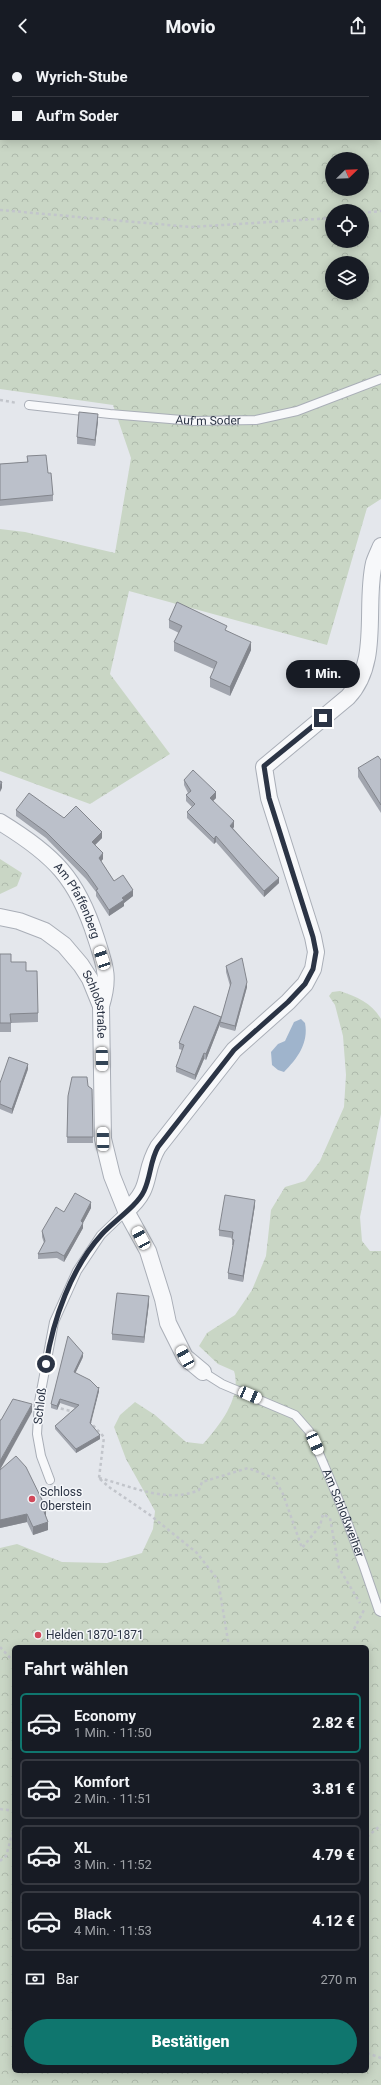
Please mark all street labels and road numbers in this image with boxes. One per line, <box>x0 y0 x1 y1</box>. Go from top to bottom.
street label: Auf'm Soder <box>175 412 241 428</box>
street label: Am Pfaffenberg <box>51 860 103 940</box>
street label: Schloßstraße <box>79 967 108 1039</box>
street label: Schloß <box>31 1387 49 1425</box>
street label: Am Schloßweiher <box>320 1467 367 1559</box>

